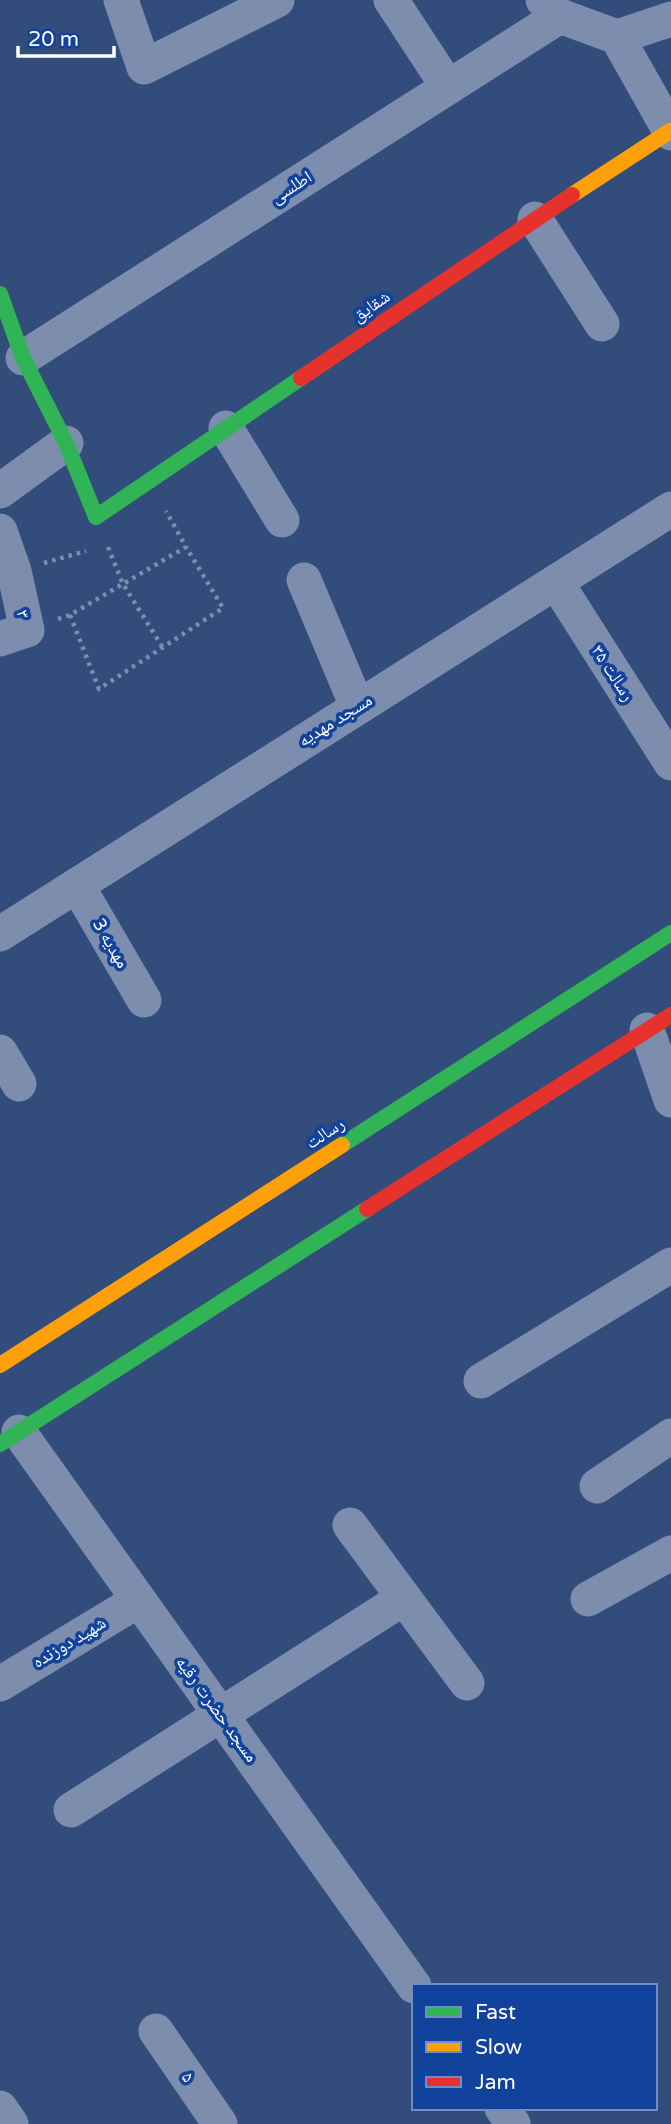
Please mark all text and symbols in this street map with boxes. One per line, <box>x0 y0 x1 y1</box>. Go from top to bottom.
scale bar <box>18 14 114 58</box>
text: 20 m <box>28 27 79 52</box>
street label: اطلسی <box>266 166 316 208</box>
street label: شقایق <box>348 285 394 327</box>
street label: ۳ <box>11 608 35 620</box>
street label: رسالت ۳۵ <box>587 641 639 705</box>
street label: مسجد مهدیه <box>294 689 376 751</box>
street label: مهدیه 3 <box>88 914 134 972</box>
street label: رسالت <box>301 1112 349 1154</box>
street label: شهید دوزنده <box>28 1611 110 1673</box>
street label: مسجد حضرت رقیه <box>171 1652 263 1766</box>
legend <box>412 1984 657 2110</box>
text: Fast <box>475 2000 516 2025</box>
text: Slow <box>475 2035 523 2060</box>
street label: ۵ <box>177 2067 199 2087</box>
text: Jam <box>475 2070 516 2095</box>

